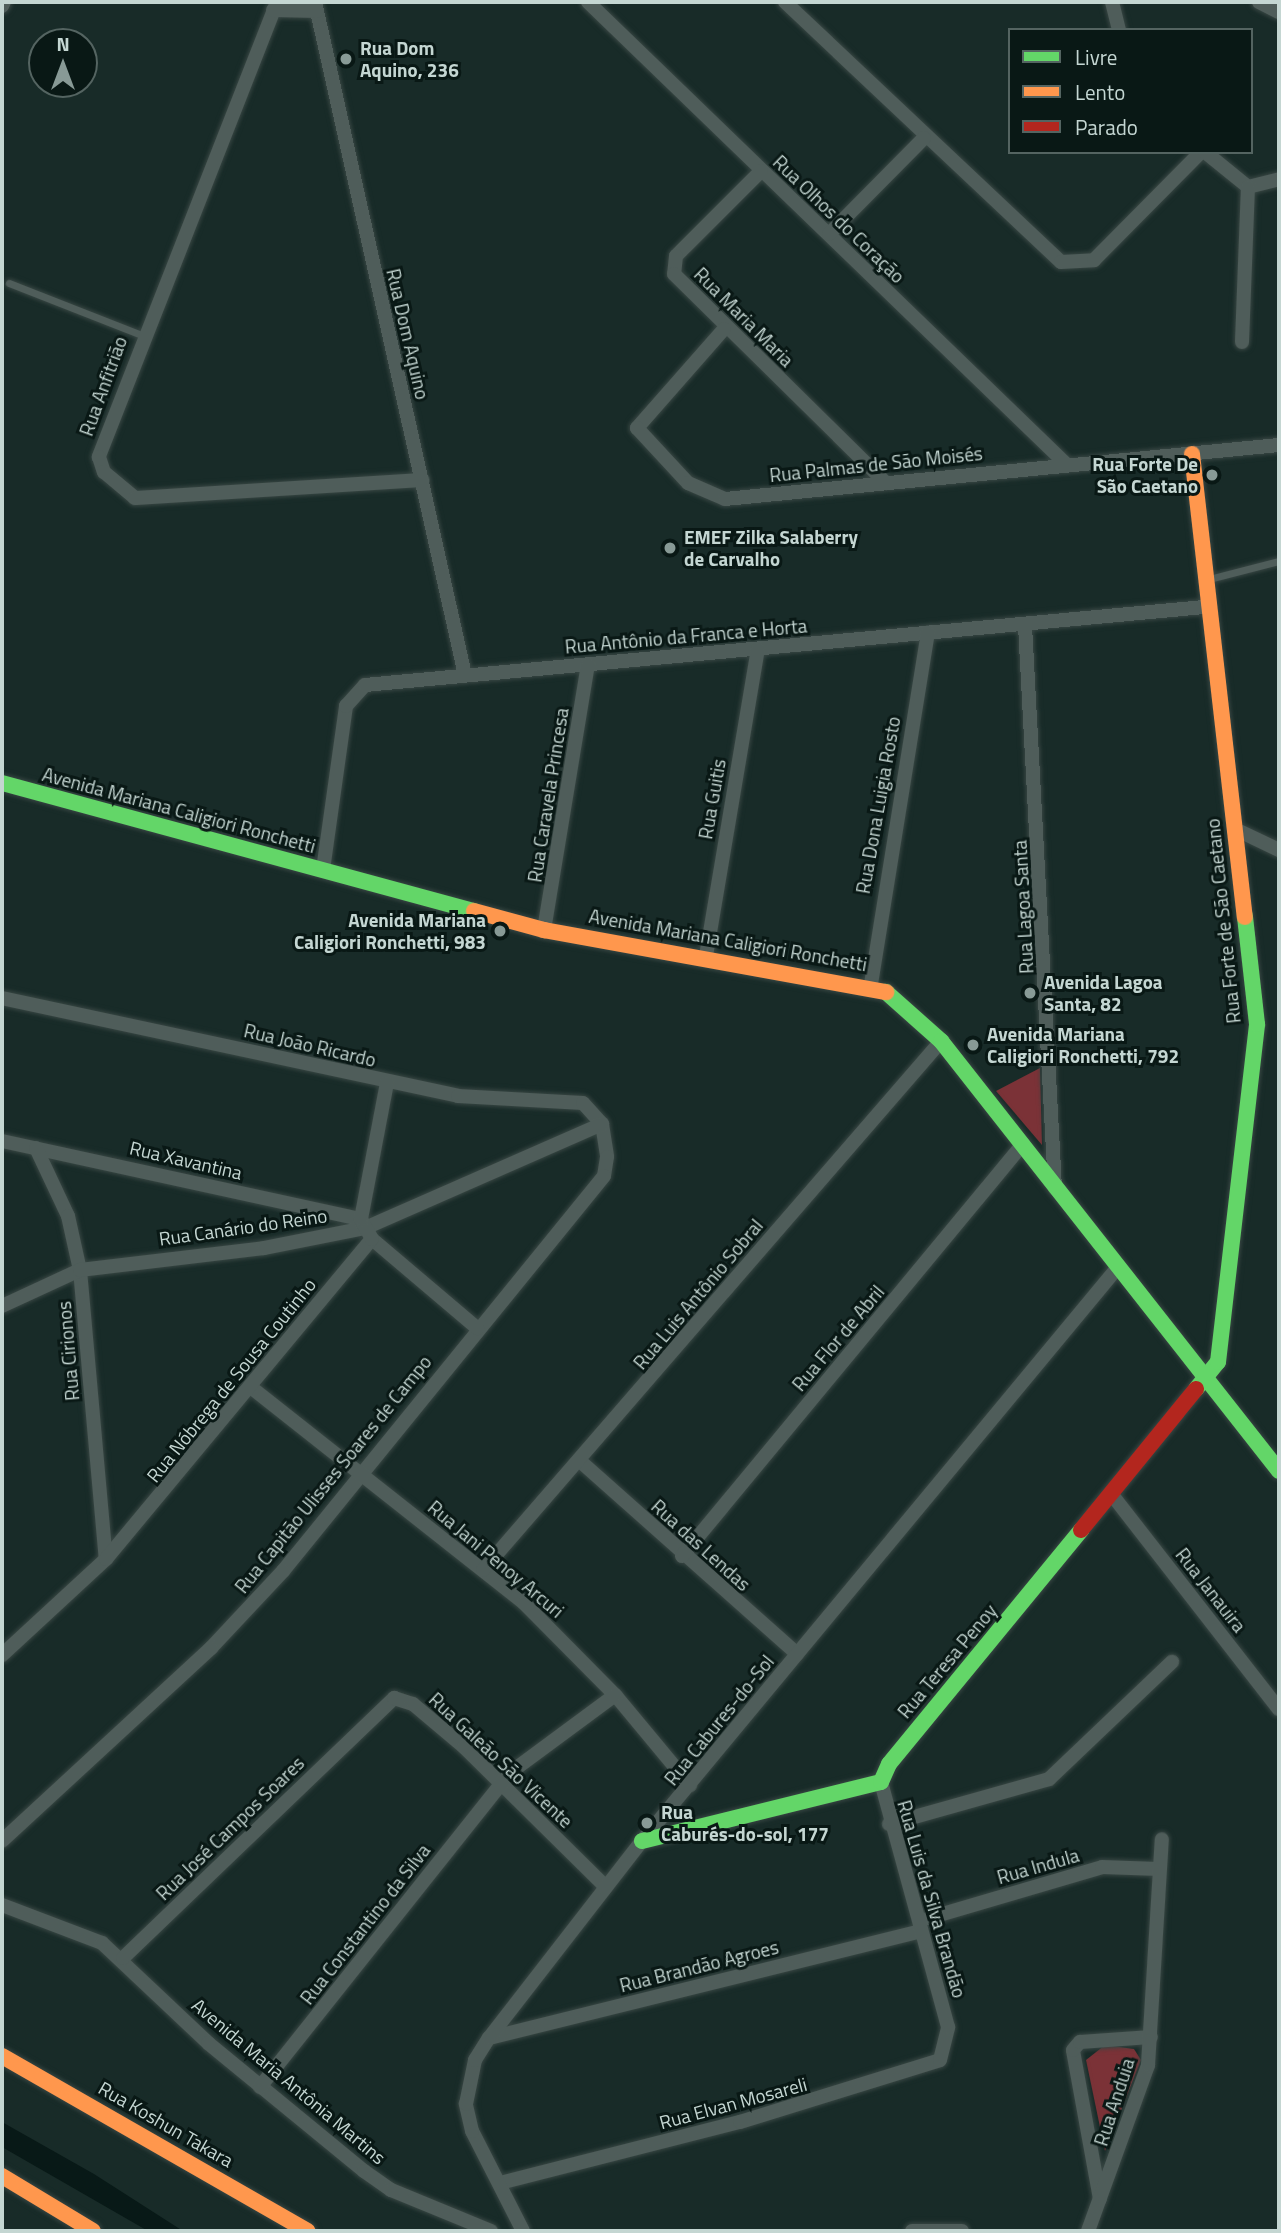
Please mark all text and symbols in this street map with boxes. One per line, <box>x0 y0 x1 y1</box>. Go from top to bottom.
north arrow <box>28 28 98 98</box>
legend <box>1008 28 1253 154</box>
text: N <box>56 29 70 58</box>
place label: Rua Dom Aquino, 236 <box>360 37 459 81</box>
text: Livre <box>1075 41 1117 73</box>
marker: Rua Dom Aquino, 236 <box>338 51 354 67</box>
text: Lento <box>1075 76 1125 108</box>
text: Parado <box>1075 111 1138 143</box>
street label: Rua Olhos do Coração <box>769 150 909 288</box>
street label: Rua Maria Maria <box>690 263 798 371</box>
street label: Rua Dom Aquino <box>382 266 434 402</box>
street label: Rua Anfitrião <box>74 333 132 439</box>
street label: Rua Palmas de São Moisés <box>768 441 984 487</box>
place label: Rua Forte De São Caetano <box>1092 453 1198 497</box>
marker: Rua Forte De São Caetano <box>1204 467 1220 483</box>
place label: EMEF Zilka Salaberry de Carvalho <box>684 526 858 570</box>
marker: EMEF Zilka Salaberry de Carvalho <box>662 540 678 556</box>
street label: Rua Antônio da Franca e Horta <box>564 614 808 658</box>
street label: Rua Caravela Princesa <box>523 706 573 884</box>
street label: Rua Dona Luigia Rosto <box>851 715 905 895</box>
street label: Rua Guitis <box>694 757 730 841</box>
street label: Avenida Mariana Caligiori Ronchetti <box>40 763 318 857</box>
street label: Rua Forte de São Caetano <box>1201 817 1245 1025</box>
street label: Rua Lagoa Santa <box>1008 840 1038 974</box>
street label: Avenida Mariana Caligiori Ronchetti <box>587 904 869 976</box>
place label: Avenida Mariana Caligiori Ronchetti, 983 <box>294 909 486 953</box>
marker: Avenida Mariana Caligiori Ronchetti, 983 <box>492 923 508 939</box>
place label: Avenida Lagoa Santa, 82 <box>1044 971 1163 1015</box>
marker: Avenida Lagoa Santa, 82 <box>1022 985 1038 1001</box>
street label: Rua João Ricardo <box>242 1019 378 1071</box>
place label: Avenida Mariana Caligiori Ronchetti, 792 <box>987 1023 1179 1067</box>
marker: Avenida Mariana Caligiori Ronchetti, 792 <box>965 1037 981 1053</box>
street label: Rua Xavantina <box>128 1136 244 1184</box>
street label: Rua Canário do Reino <box>157 1204 329 1250</box>
street label: Rua Luis Antônio Sobral <box>628 1214 768 1374</box>
street label: Rua Nóbrega de Sousa Coutinho <box>142 1273 320 1487</box>
street label: Rua Flor de Abril <box>787 1281 889 1395</box>
street label: Rua Cirionos <box>52 1300 84 1402</box>
street label: Rua Capitão Ulisses Soares de Campo <box>230 1350 436 1598</box>
street label: Rua das Lendas <box>647 1495 755 1595</box>
street label: Rua Jani Penoy Arcuri <box>424 1496 568 1622</box>
street label: Rua Janauira <box>1171 1543 1251 1637</box>
street label: Rua Teresa Penoy <box>893 1599 1001 1723</box>
street label: Rua Cabures-do-Sol <box>660 1650 778 1790</box>
street label: Rua Galeão São Vicente <box>425 1688 577 1832</box>
street label: Rua José Campos Soares <box>151 1751 309 1905</box>
street label: Rua Luis da Silva Brandão <box>893 1798 971 2000</box>
place label: Rua Caburés-do-sol, 177 <box>661 1801 829 1845</box>
marker: Rua Caburés-do-sol, 177 <box>639 1815 655 1831</box>
street label: Rua Constantino da Silva <box>295 1839 435 2009</box>
street label: Rua Indula <box>994 1843 1082 1889</box>
street label: Rua Brandão Agroes <box>617 1935 781 1997</box>
street label: Avenida Maria Antônia Martins <box>188 1993 390 2169</box>
street label: Rua Anduia <box>1089 2055 1139 2149</box>
street label: Rua Elvan Mosareli <box>657 2072 809 2134</box>
street label: Rua Koshun Takara <box>94 2076 238 2172</box>

